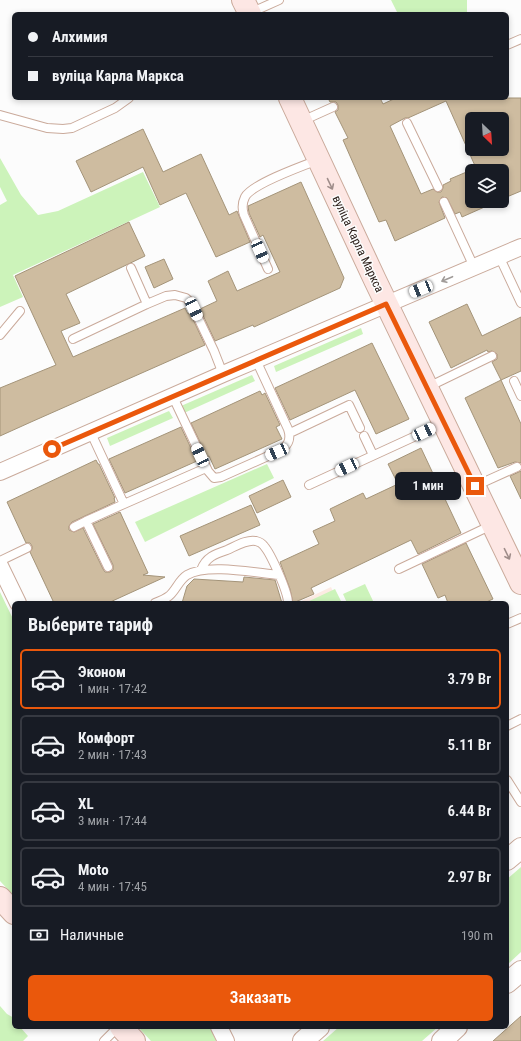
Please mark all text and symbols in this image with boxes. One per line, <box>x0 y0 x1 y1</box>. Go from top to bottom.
text: Алхимия <box>52 28 108 46</box>
text: вуліца Карла Маркса <box>52 67 184 85</box>
north arrow <box>465 112 509 156</box>
map controls <box>465 112 509 208</box>
button: layers <box>465 164 509 208</box>
one-way arrow <box>327 178 334 190</box>
street label: вуліца Карла Маркса <box>329 193 387 295</box>
car <box>250 238 270 264</box>
one-way arrow <box>441 275 453 283</box>
car <box>408 279 434 299</box>
car <box>183 296 205 322</box>
car <box>411 421 437 443</box>
route start <box>43 440 61 458</box>
car <box>189 442 211 468</box>
car <box>264 442 290 462</box>
car <box>334 456 360 478</box>
callout: 1 мин <box>395 472 461 500</box>
route end <box>466 477 484 495</box>
text: 1 мин <box>412 478 444 493</box>
one-way arrow <box>504 548 511 560</box>
text: Выберите тариф <box>28 614 153 635</box>
icon: car <box>30 661 66 697</box>
text: Эконом <box>78 663 126 681</box>
text: 3.79 Br <box>447 670 491 688</box>
text: 1 мин · 17:42 <box>78 681 147 696</box>
icon: car <box>30 727 66 763</box>
text: Комфорт <box>78 729 135 747</box>
text: 5.11 Br <box>447 736 491 754</box>
text: 2 мин · 17:43 <box>78 747 147 762</box>
icon: car <box>30 793 66 829</box>
text: XL <box>78 795 94 813</box>
text: 6.44 Br <box>447 802 491 820</box>
text: 3 мин · 17:44 <box>78 813 147 828</box>
icon: car <box>30 859 66 895</box>
text: Moto <box>78 861 109 879</box>
text: 2.97 Br <box>447 868 491 886</box>
text: 4 мин · 17:45 <box>78 879 147 894</box>
icon: cash <box>28 924 50 946</box>
text: Наличные <box>60 926 124 944</box>
text: 190 m <box>461 928 493 943</box>
button: Заказать <box>28 975 493 1021</box>

